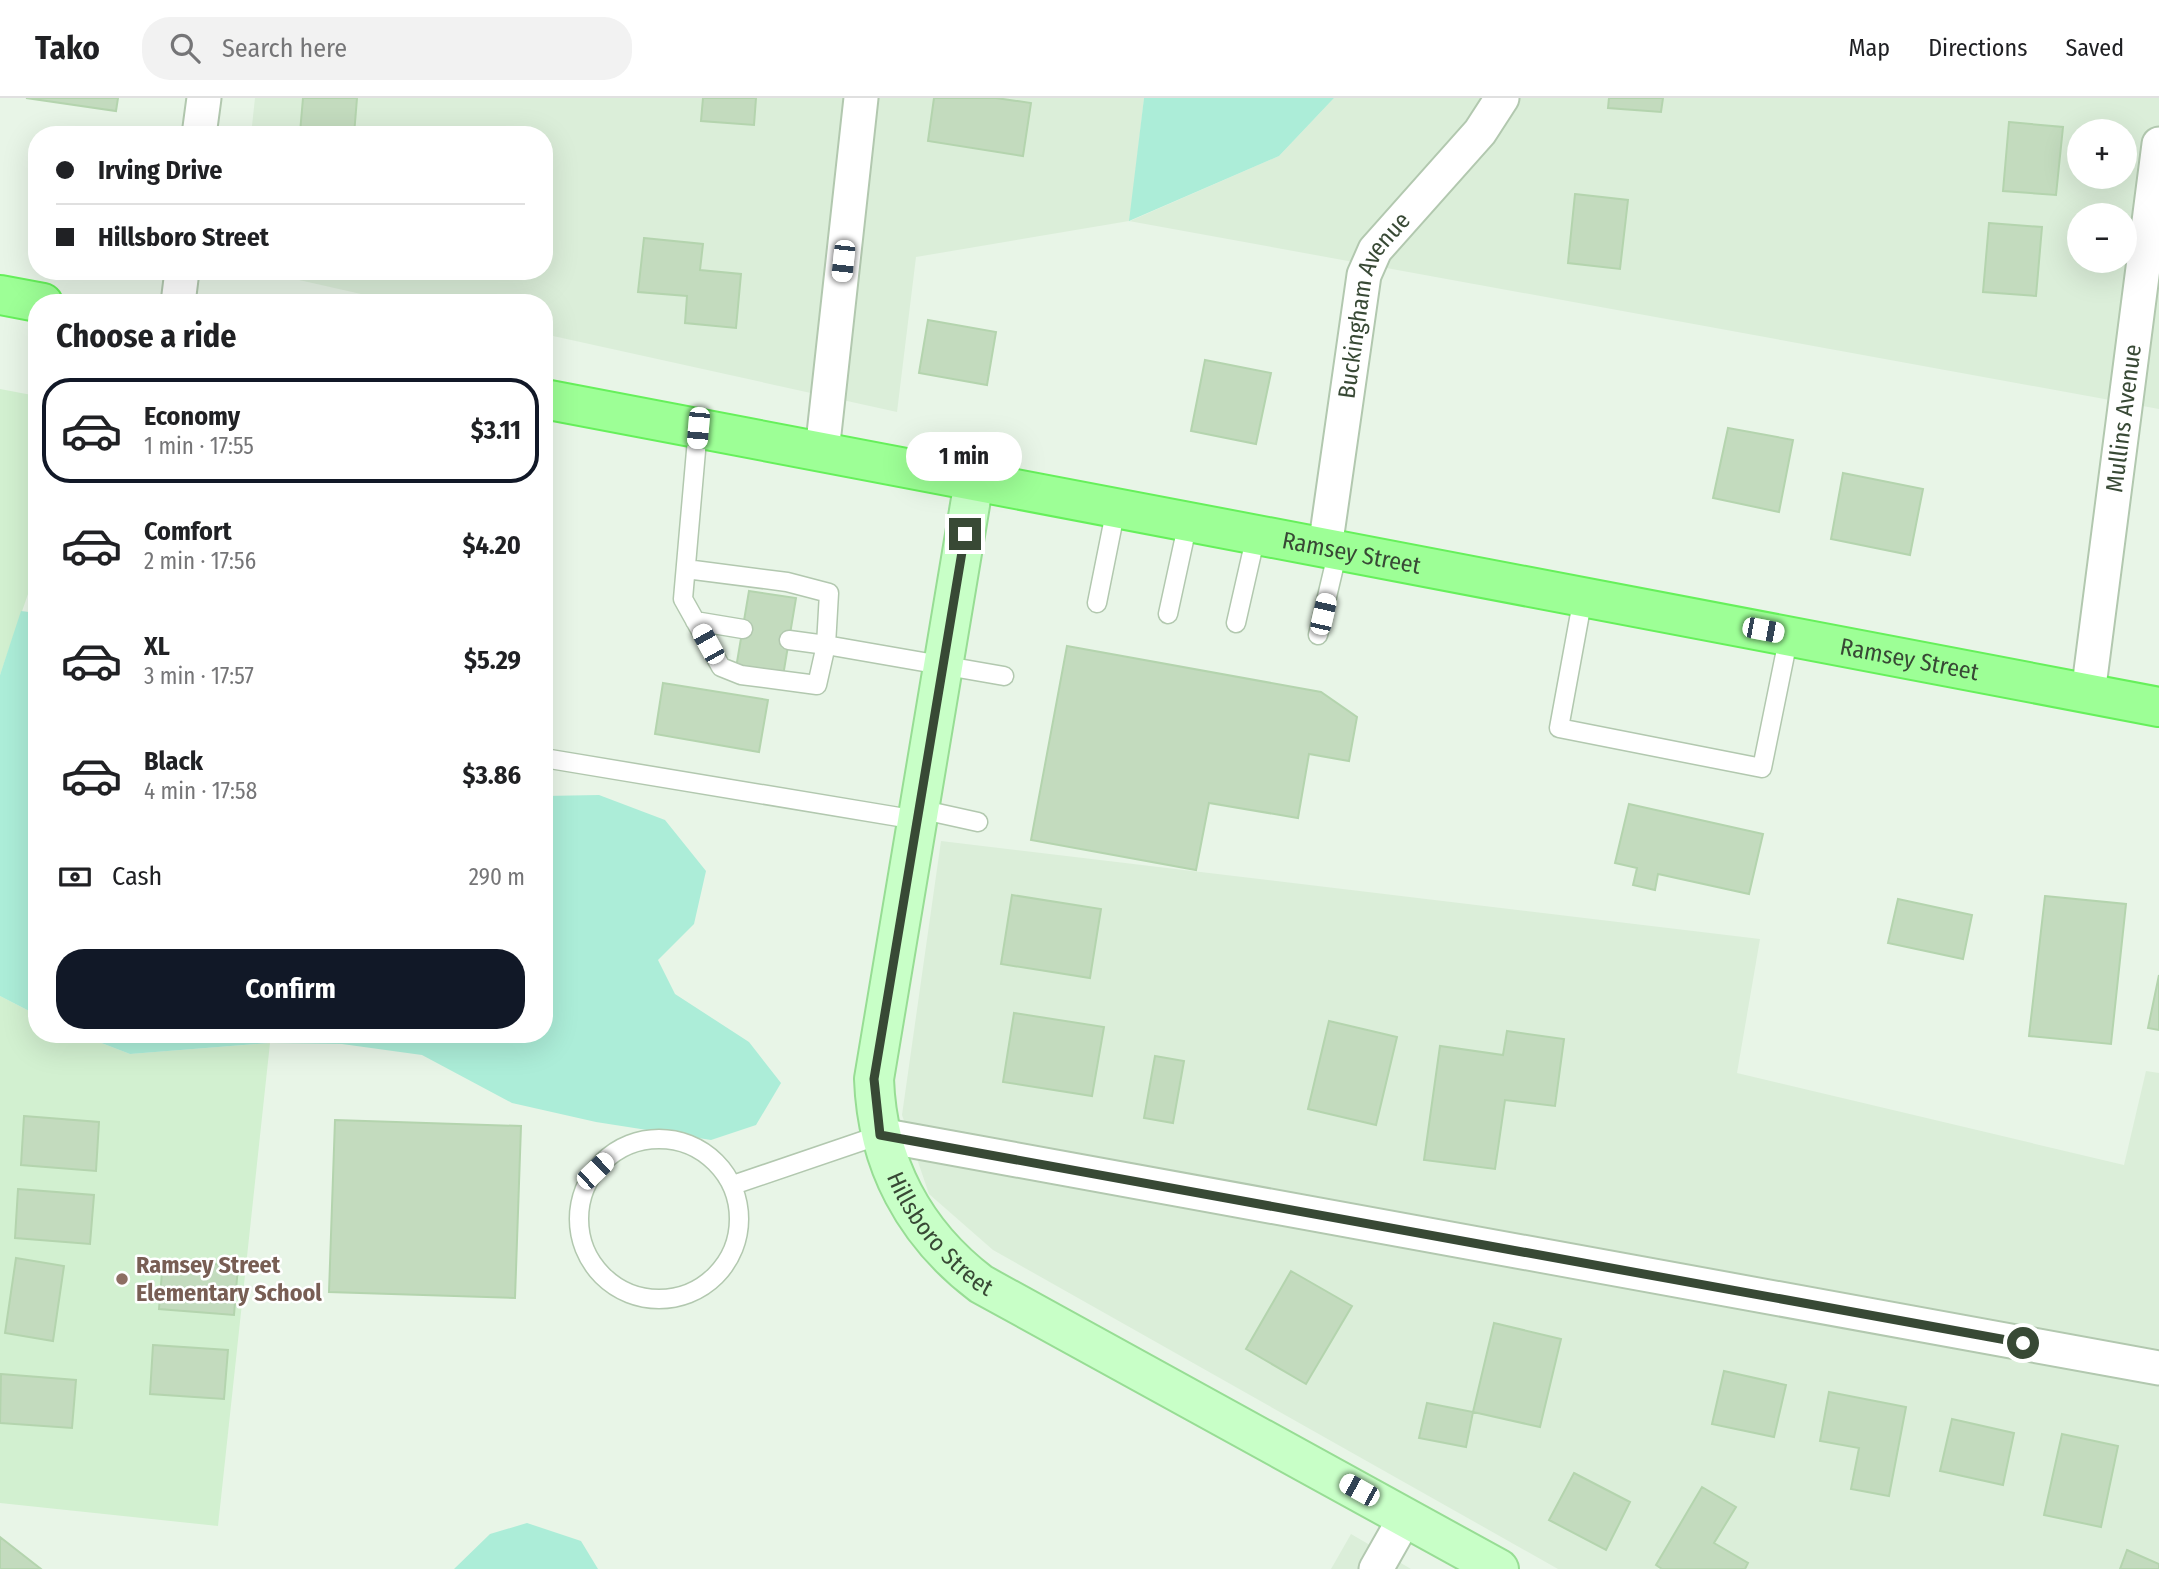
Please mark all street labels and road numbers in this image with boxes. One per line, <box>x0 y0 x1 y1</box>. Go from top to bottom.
street label: Buckingham Avenue <box>1333 206 1416 400</box>
street label: Mullins Avenue <box>2100 343 2147 494</box>
street label: Ramsey Street <box>1280 526 1423 580</box>
street label: Ramsey Street <box>1838 632 1981 686</box>
street label: Hillsboro Street <box>881 1167 998 1302</box>

